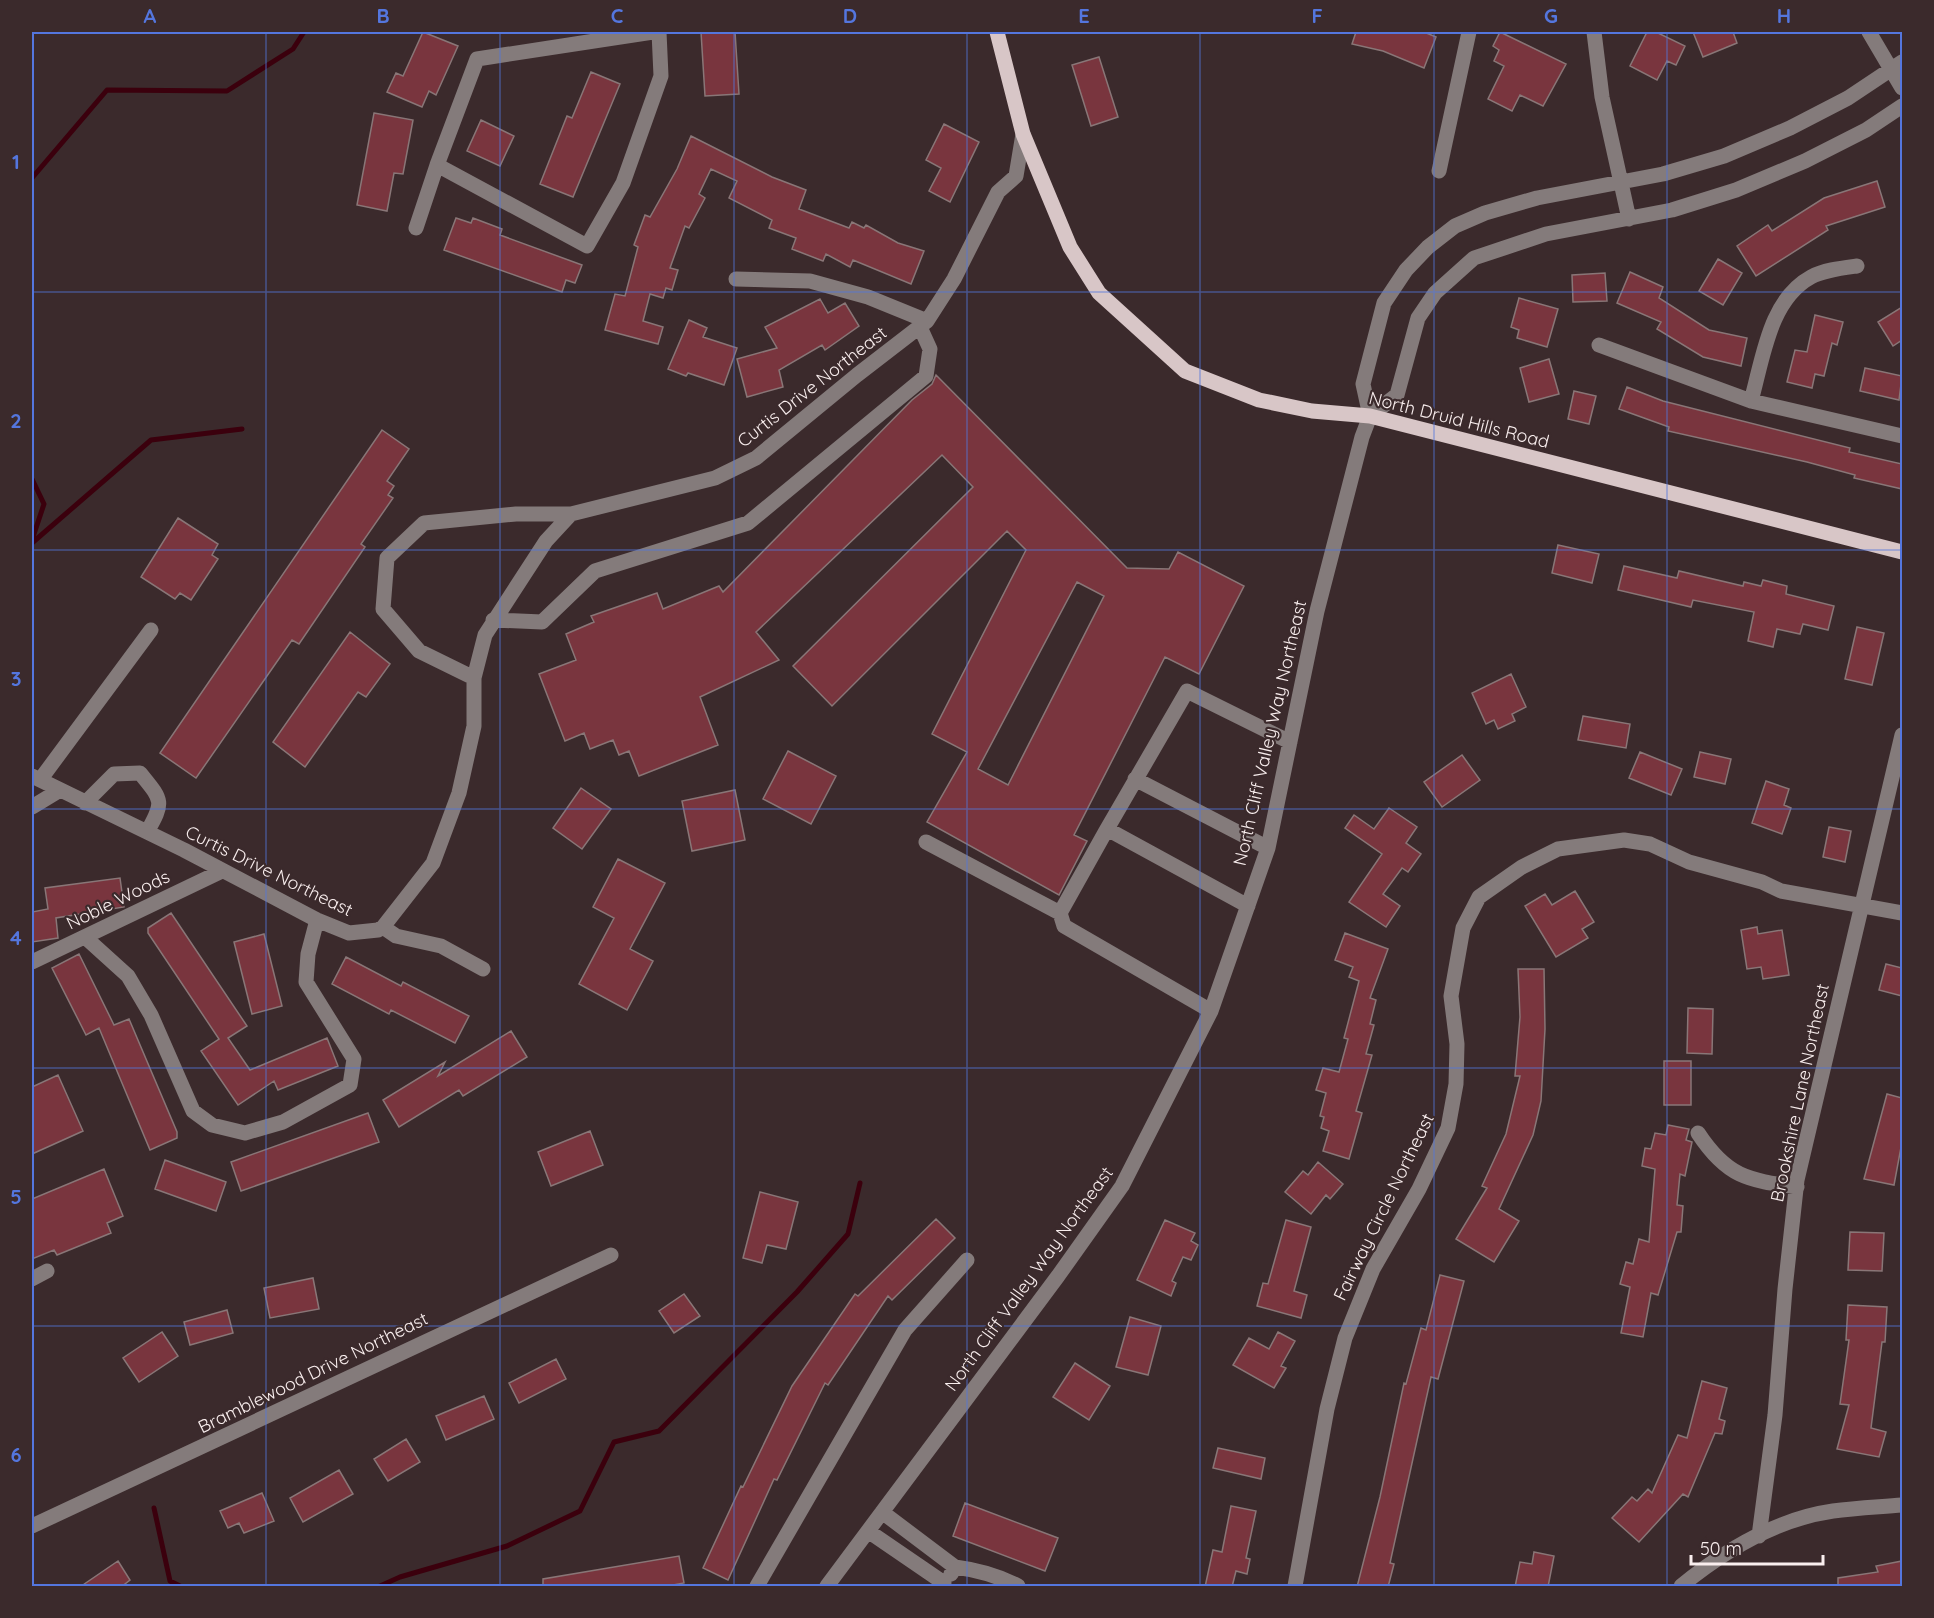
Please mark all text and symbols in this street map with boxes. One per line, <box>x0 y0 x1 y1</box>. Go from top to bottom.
text: A <box>144 3 157 28</box>
text: B <box>376 3 390 28</box>
text: C <box>611 3 624 28</box>
text: D <box>843 3 857 28</box>
text: E <box>1078 3 1090 28</box>
text: F <box>1311 3 1323 28</box>
text: G <box>1544 3 1558 28</box>
text: H <box>1777 3 1791 28</box>
text: 1 <box>12 149 20 174</box>
street label: Curtis Drive Northeast <box>732 321 891 452</box>
street label: North Druid Hills Road <box>1367 386 1552 453</box>
text: 2 <box>10 408 22 433</box>
street label: North Cliff Valley Way Northeast <box>1228 598 1311 868</box>
text: 3 <box>11 666 21 691</box>
street label: Curtis Drive Northeast <box>182 820 357 921</box>
street label: Noble Woods <box>62 865 173 934</box>
text: 4 <box>10 925 22 950</box>
street label: Brookshire Lane Northeast <box>1765 982 1834 1204</box>
street label: Fairway Circle Northeast <box>1328 1109 1439 1304</box>
street label: North Cliff Valley Way Northeast <box>939 1162 1118 1395</box>
text: 5 <box>10 1184 22 1209</box>
street label: Bramblewood Drive Northeast <box>194 1307 432 1438</box>
text: 6 <box>10 1442 22 1467</box>
scale bar <box>1691 1528 1823 1566</box>
text: 50 m <box>1700 1537 1742 1560</box>

